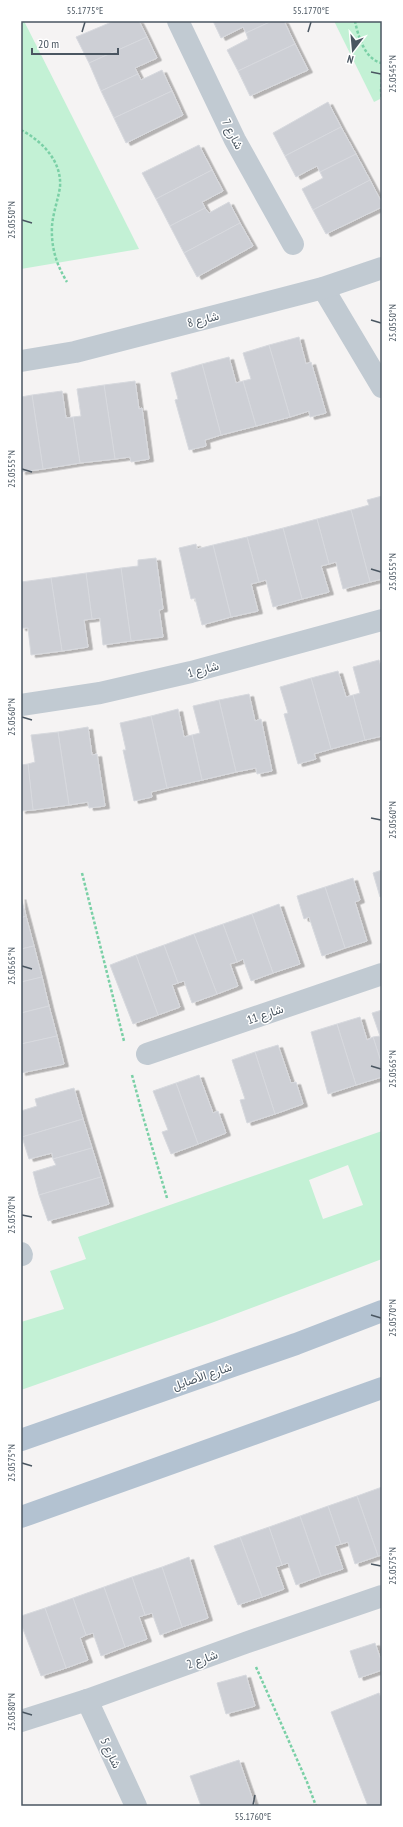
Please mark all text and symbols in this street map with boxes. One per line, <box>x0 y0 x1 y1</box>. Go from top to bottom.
text: 55.1775°E <box>67 4 103 17</box>
text: 55.1770°E <box>293 4 329 17</box>
scale bar <box>32 30 118 56</box>
north arrow <box>333 30 373 70</box>
text: 20 m <box>38 36 59 51</box>
text: N <box>345 52 355 67</box>
text: 25.0545°N <box>386 55 399 93</box>
street label: شارع 7 <box>217 116 247 153</box>
text: 25.0550°N <box>5 201 18 239</box>
text: 25.0550°N <box>386 304 399 342</box>
street label: شارع 8 <box>186 308 221 332</box>
text: 25.0555°N <box>5 450 18 488</box>
text: 25.0555°N <box>386 553 399 591</box>
street label: شارع 1 <box>186 658 221 682</box>
text: 25.0560°N <box>5 698 18 736</box>
text: 25.0560°N <box>386 801 399 839</box>
text: 25.0565°N <box>5 947 18 985</box>
street label: شارع 11 <box>245 1001 286 1029</box>
text: 25.0565°N <box>386 1050 399 1088</box>
text: 25.0570°N <box>5 1196 18 1234</box>
text: 25.0570°N <box>386 1299 399 1337</box>
street label: شارع الأصايل <box>170 1359 234 1395</box>
text: 25.0575°N <box>5 1444 18 1482</box>
text: 25.0575°N <box>386 1547 399 1585</box>
street label: شارع 2 <box>184 1646 220 1673</box>
text: 25.0580°N <box>5 1693 18 1731</box>
street label: شارع 5 <box>96 1735 125 1772</box>
text: 55.1760°E <box>235 1810 271 1823</box>

